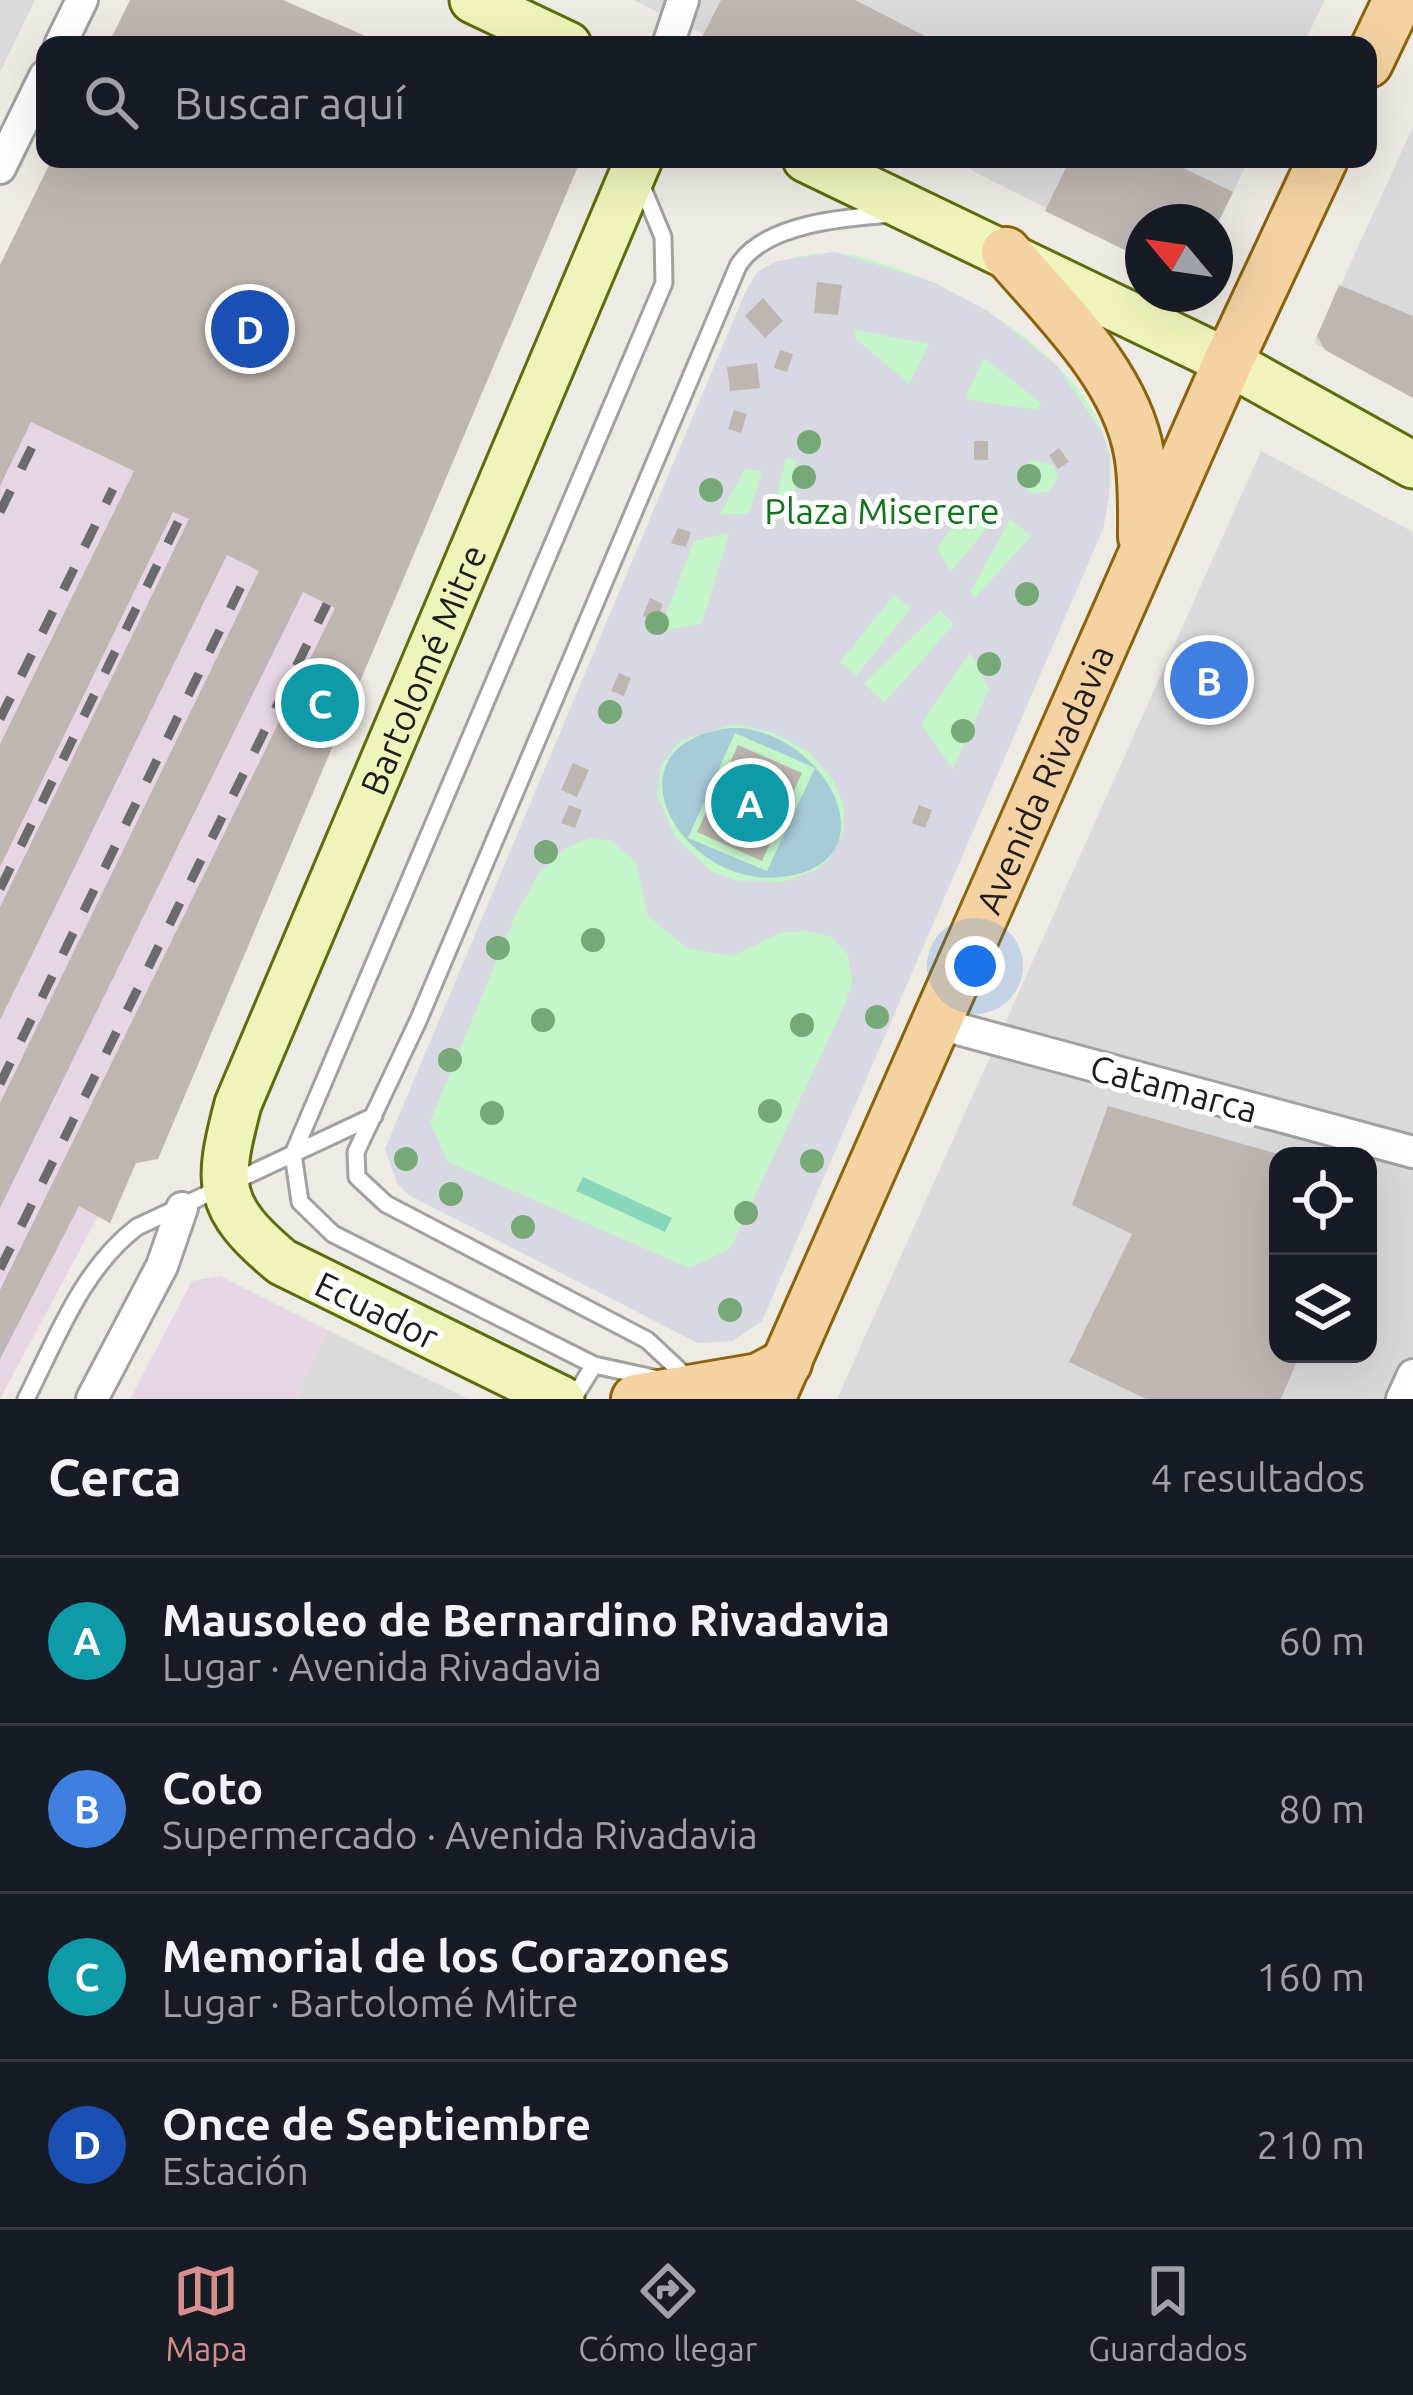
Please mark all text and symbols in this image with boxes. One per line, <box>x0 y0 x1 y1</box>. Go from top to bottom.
search box <box>36 36 1377 168</box>
icon: search <box>78 69 144 135</box>
text: Buscar aquí <box>174 77 405 128</box>
north arrow <box>1125 204 1233 312</box>
pin: D <box>211 284 289 374</box>
park label: Plaza Miserere <box>764 490 1000 531</box>
street label: Bartolomé Mitre <box>351 538 494 801</box>
pin: B <box>1170 635 1248 725</box>
street label: Avenida Rivadavia <box>967 638 1121 919</box>
pin: C <box>281 658 359 748</box>
pin: A <box>711 758 789 848</box>
your location <box>945 936 1005 996</box>
street label: Catamarca <box>1086 1046 1262 1130</box>
map controls <box>1269 1147 1377 1363</box>
button: locate <box>1269 1147 1377 1255</box>
button: layers <box>1269 1255 1377 1363</box>
street label: Ecuador <box>309 1263 445 1357</box>
text: Cerca <box>48 1448 182 1506</box>
text: 4 resultados <box>1151 1456 1365 1499</box>
text: Mausoleo de Bernardino Rivadavia <box>162 1594 890 1645</box>
text: A <box>73 1619 101 1662</box>
text: 60 m <box>1278 1619 1365 1662</box>
text: Lugar · Avenida Rivadavia <box>162 1645 602 1688</box>
text: Coto <box>162 1762 263 1813</box>
text: B <box>74 1787 100 1830</box>
text: 80 m <box>1278 1787 1365 1830</box>
text: Supermercado · Avenida Rivadavia <box>162 1813 758 1856</box>
text: Memorial de los Corazones <box>162 1930 730 1981</box>
text: C <box>75 1955 99 1998</box>
text: 160 m <box>1256 1955 1365 1998</box>
text: Lugar · Bartolomé Mitre <box>162 1981 579 2024</box>
text: Once de Septiembre <box>162 2098 591 2149</box>
text: D <box>73 2123 101 2166</box>
text: 210 m <box>1256 2123 1365 2166</box>
text: Estación <box>162 2149 309 2192</box>
tab: Mapa <box>165 2258 247 2367</box>
tab: Cómo llegar <box>578 2258 757 2367</box>
tab: Guardados <box>1088 2258 1247 2367</box>

